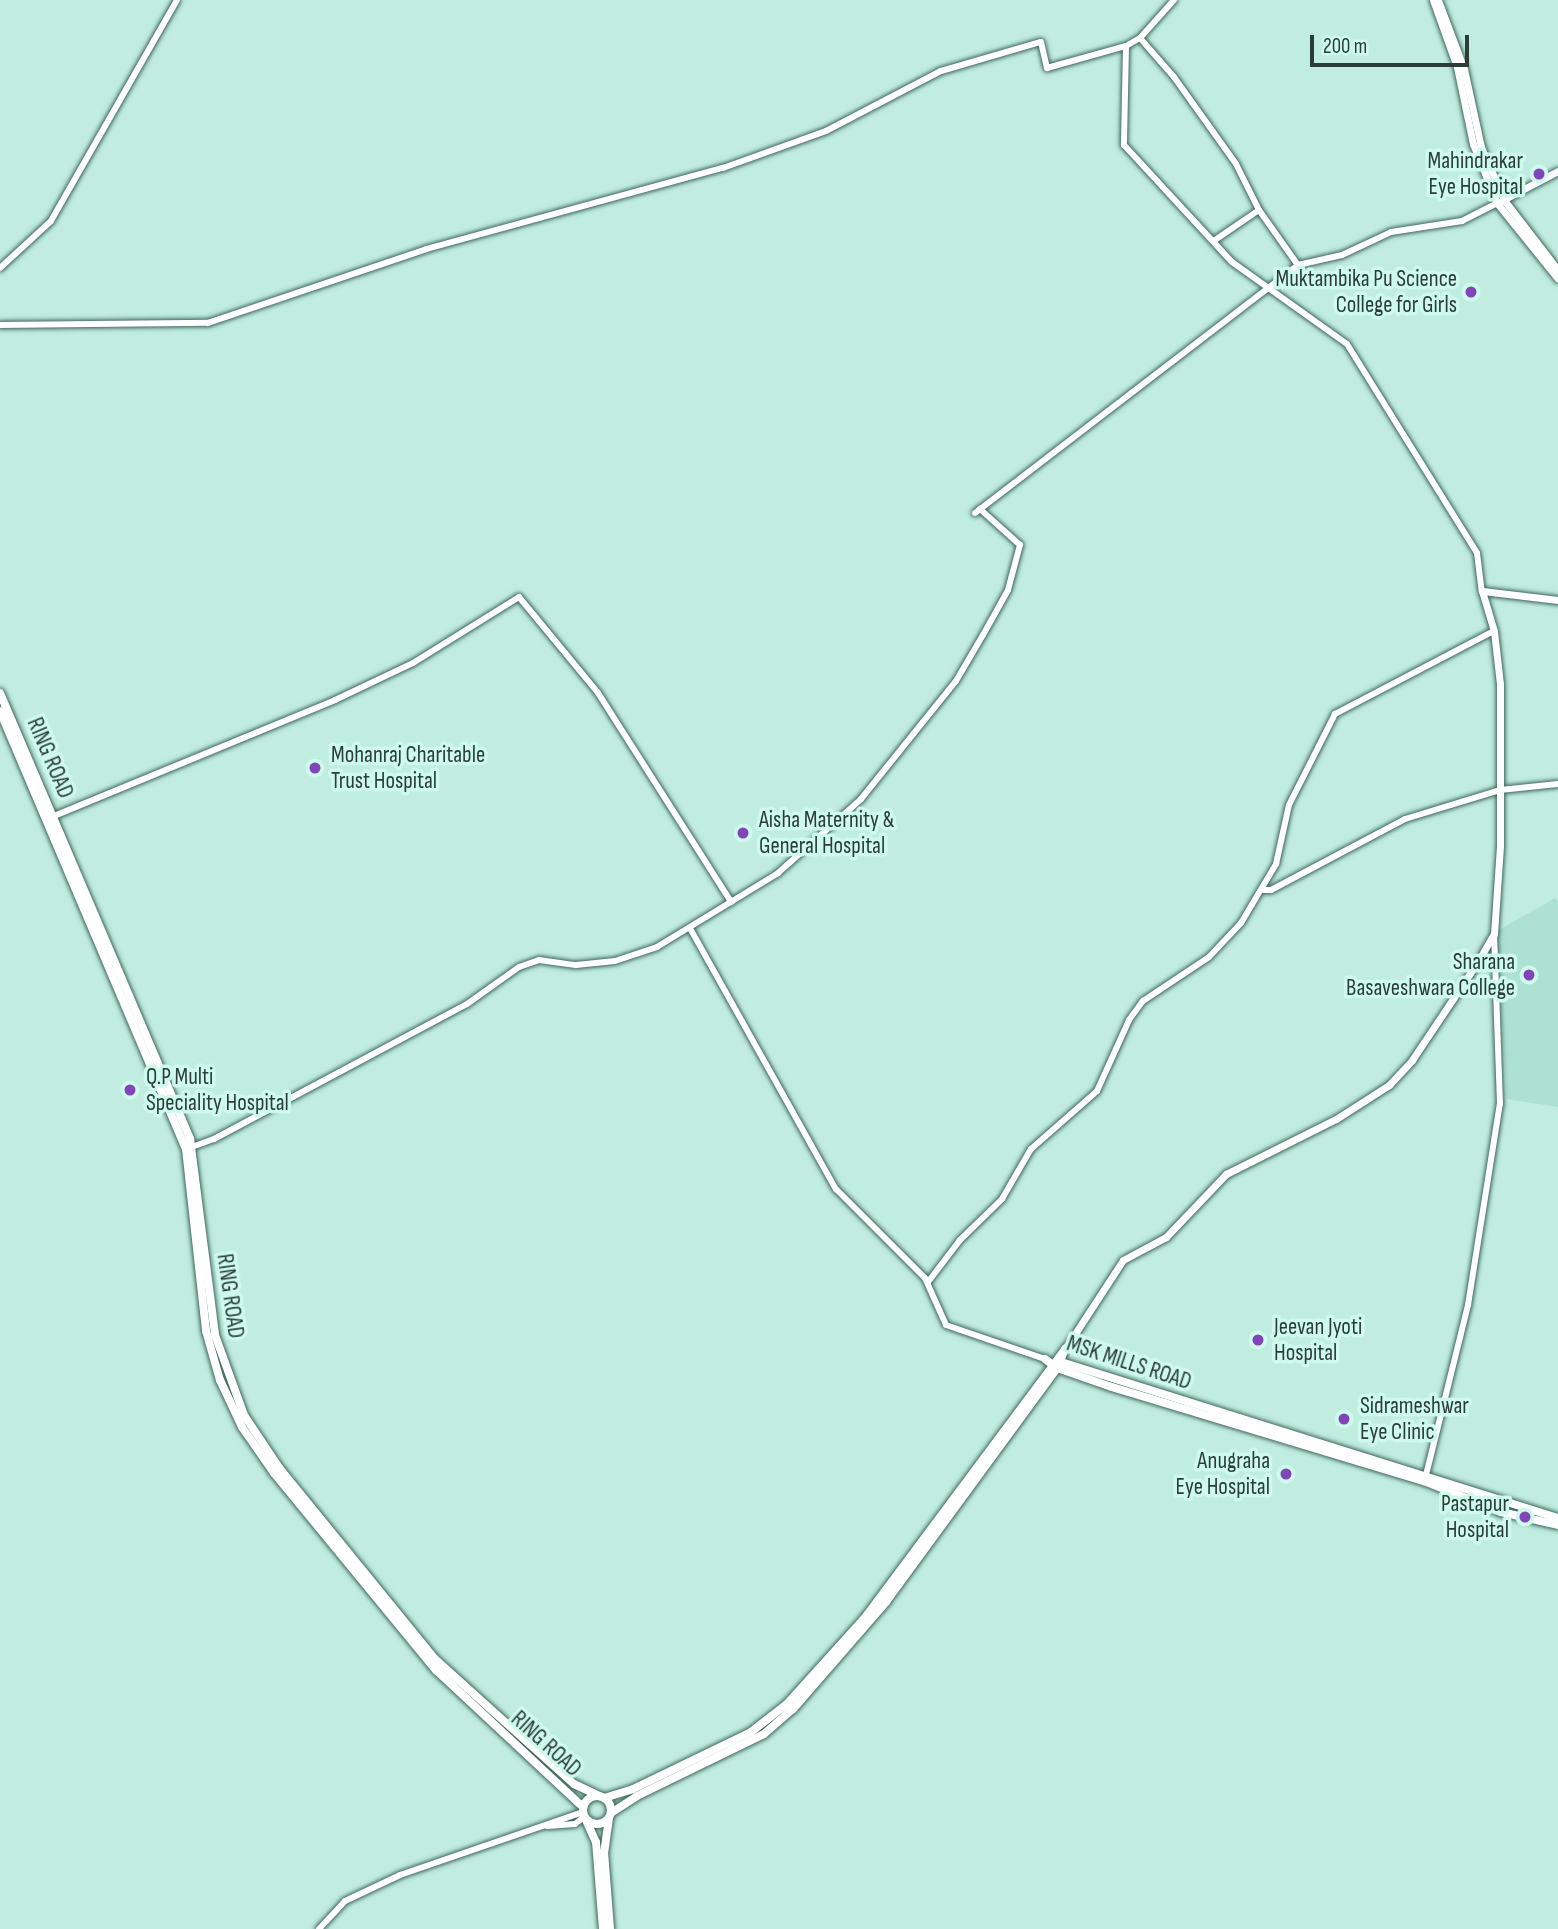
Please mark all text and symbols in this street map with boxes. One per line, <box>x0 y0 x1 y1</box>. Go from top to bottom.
scale bar <box>1313 21 1472 65</box>
text: 200 m <box>1323 34 1367 59</box>
place label: Mahindrakar Eye Hospital <box>1428 147 1523 201</box>
marker: Mahindrakar Eye Hospital <box>1529 164 1549 184</box>
place label: Muktambika Pu Science College for Girls <box>1276 265 1457 319</box>
marker: Muktambika Pu Science College for Girls <box>1463 284 1479 300</box>
street label: RING ROAD <box>21 713 79 803</box>
place label: Mohanraj Charitable Trust Hospital <box>331 741 485 795</box>
marker: Mohanraj Charitable Trust Hospital <box>305 758 325 778</box>
place label: Aisha Maternity & General Hospital <box>759 806 894 860</box>
marker: Aisha Maternity & General Hospital <box>733 823 753 843</box>
place label: Sharana Basaveshwara College <box>1346 948 1515 1002</box>
marker: Sharana Basaveshwara College <box>1521 967 1537 983</box>
place label: Q.P Multi Speciality Hospital <box>146 1063 289 1117</box>
marker: Q.P Multi Speciality Hospital <box>120 1080 140 1100</box>
street label: RING ROAD <box>210 1252 250 1340</box>
place label: Jeevan Jyoti Hospital <box>1274 1313 1362 1367</box>
street label: MSK MILLS ROAD <box>1063 1330 1195 1396</box>
marker: Jeevan Jyoti Hospital <box>1248 1330 1268 1350</box>
place label: Sidrameshwar Eye Clinic <box>1360 1392 1469 1446</box>
marker: Sidrameshwar Eye Clinic <box>1334 1409 1354 1429</box>
place label: Anugraha Eye Hospital <box>1176 1447 1270 1501</box>
marker: Anugraha Eye Hospital <box>1276 1464 1296 1484</box>
place label: Pastapur Hospital <box>1441 1490 1509 1544</box>
marker: Pastapur Hospital <box>1515 1507 1535 1527</box>
street label: RING ROAD <box>505 1705 587 1783</box>

